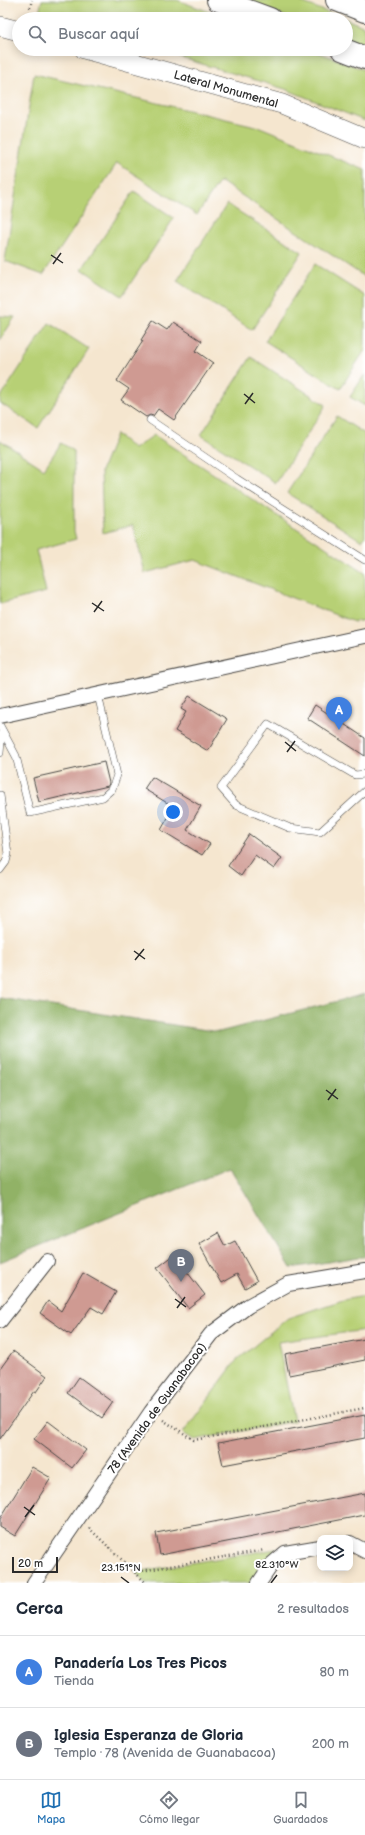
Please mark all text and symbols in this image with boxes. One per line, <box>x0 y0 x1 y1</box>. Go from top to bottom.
search box <box>12 12 353 56</box>
icon: search <box>26 23 48 45</box>
text: Buscar aquí <box>58 25 139 44</box>
street label: Lateral Monumental <box>172 67 280 112</box>
pin: A <box>326 697 352 730</box>
your location <box>163 802 183 822</box>
pin: B <box>168 1249 194 1282</box>
street label: 78 (Avenida de Guanabacoa) <box>105 1340 210 1477</box>
map controls <box>317 1535 353 1571</box>
button: layers <box>317 1535 353 1571</box>
scale bar <box>12 1555 58 1574</box>
text: 20 m <box>18 1557 43 1570</box>
text: 82.310°W <box>255 1559 299 1571</box>
text: 23.151°N <box>101 1562 141 1574</box>
text: Cerca <box>16 1599 63 1619</box>
text: 2 resultados <box>277 1601 349 1617</box>
text: Panadería Los Tres Picos <box>54 1654 227 1673</box>
text: A <box>25 1664 33 1680</box>
text: 80 m <box>320 1664 349 1680</box>
text: Tienda <box>54 1673 94 1689</box>
text: Iglesia Esperanza de Gloria <box>54 1726 243 1745</box>
text: B <box>24 1736 34 1752</box>
text: 200 m <box>312 1736 349 1752</box>
text: Templo · 78 (Avenida de Guanabacoa) <box>54 1745 276 1761</box>
tab: Mapa <box>37 1789 65 1826</box>
tab: Cómo llegar <box>139 1789 199 1826</box>
tab: Guardados <box>273 1789 328 1826</box>

